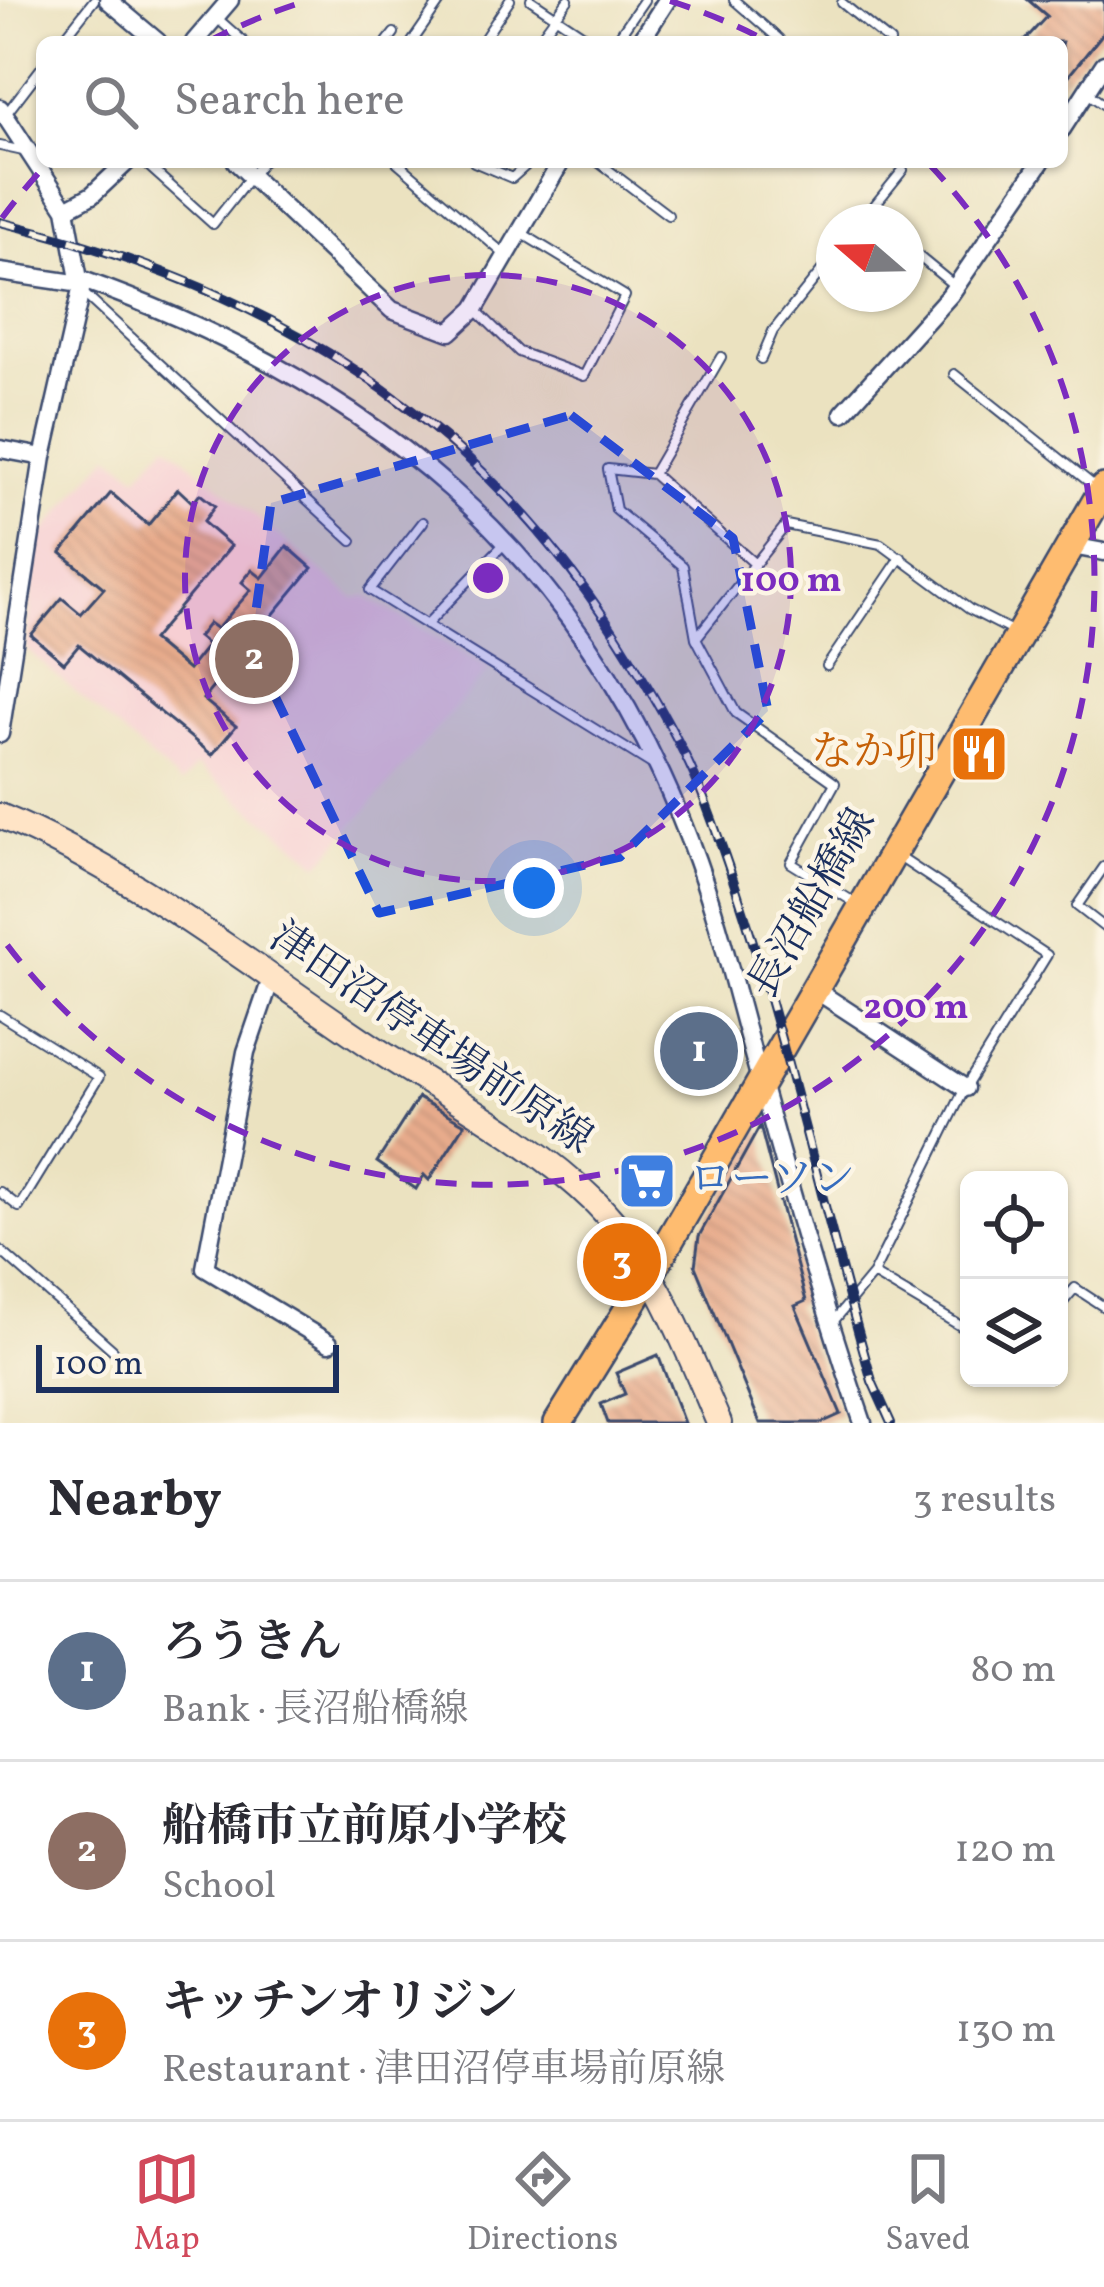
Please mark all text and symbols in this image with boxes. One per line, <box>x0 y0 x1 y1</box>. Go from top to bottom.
search box <box>36 36 1068 168</box>
icon: search <box>78 69 144 135</box>
text: Search here <box>174 71 405 134</box>
north arrow <box>816 204 924 312</box>
centre of rings <box>467 557 509 599</box>
text: 100 m <box>740 557 842 607</box>
pin: 2 <box>215 614 293 704</box>
restaurant icon: なか卯 <box>948 723 1010 785</box>
place label: なか卯 <box>811 725 937 784</box>
street label: 長沼船橋線 <box>736 798 892 1010</box>
your location <box>504 858 564 918</box>
street label: 津田沼停車場前原線 <box>257 910 603 1170</box>
text: 200 m <box>863 984 969 1034</box>
pin: 1 <box>660 1006 738 1096</box>
supermarket icon: ローソン <box>616 1150 678 1212</box>
place label: ローソン <box>689 1152 855 1211</box>
map controls <box>960 1171 1068 1387</box>
button: locate <box>960 1171 1068 1279</box>
pin: 3 <box>583 1217 661 1307</box>
button: layers <box>960 1279 1068 1387</box>
scale bar <box>36 1339 339 1392</box>
text: 100 m <box>54 1343 143 1389</box>
text: Nearby <box>48 1466 222 1537</box>
text: 3 results <box>913 1474 1056 1528</box>
text: ろうきん <box>162 1613 342 1676</box>
text: 1 <box>79 1644 95 1698</box>
text: 80 m <box>970 1644 1056 1698</box>
text: Bank · 長沼船橋線 <box>162 1684 469 1738</box>
text: 船橋市立前原小学校 <box>162 1797 567 1860</box>
text: 2 <box>77 1824 97 1878</box>
text: 120 m <box>955 1824 1056 1878</box>
text: School <box>162 1860 276 1914</box>
text: キッチンオリジン <box>162 1973 518 2036</box>
text: 3 <box>77 2004 97 2058</box>
text: 130 m <box>956 2004 1056 2058</box>
text: Restaurant · 津田沼停車場前原線 <box>162 2044 725 2098</box>
tab: Map <box>134 2146 200 2264</box>
tab: Directions <box>467 2146 618 2264</box>
tab: Saved <box>885 2146 970 2264</box>

